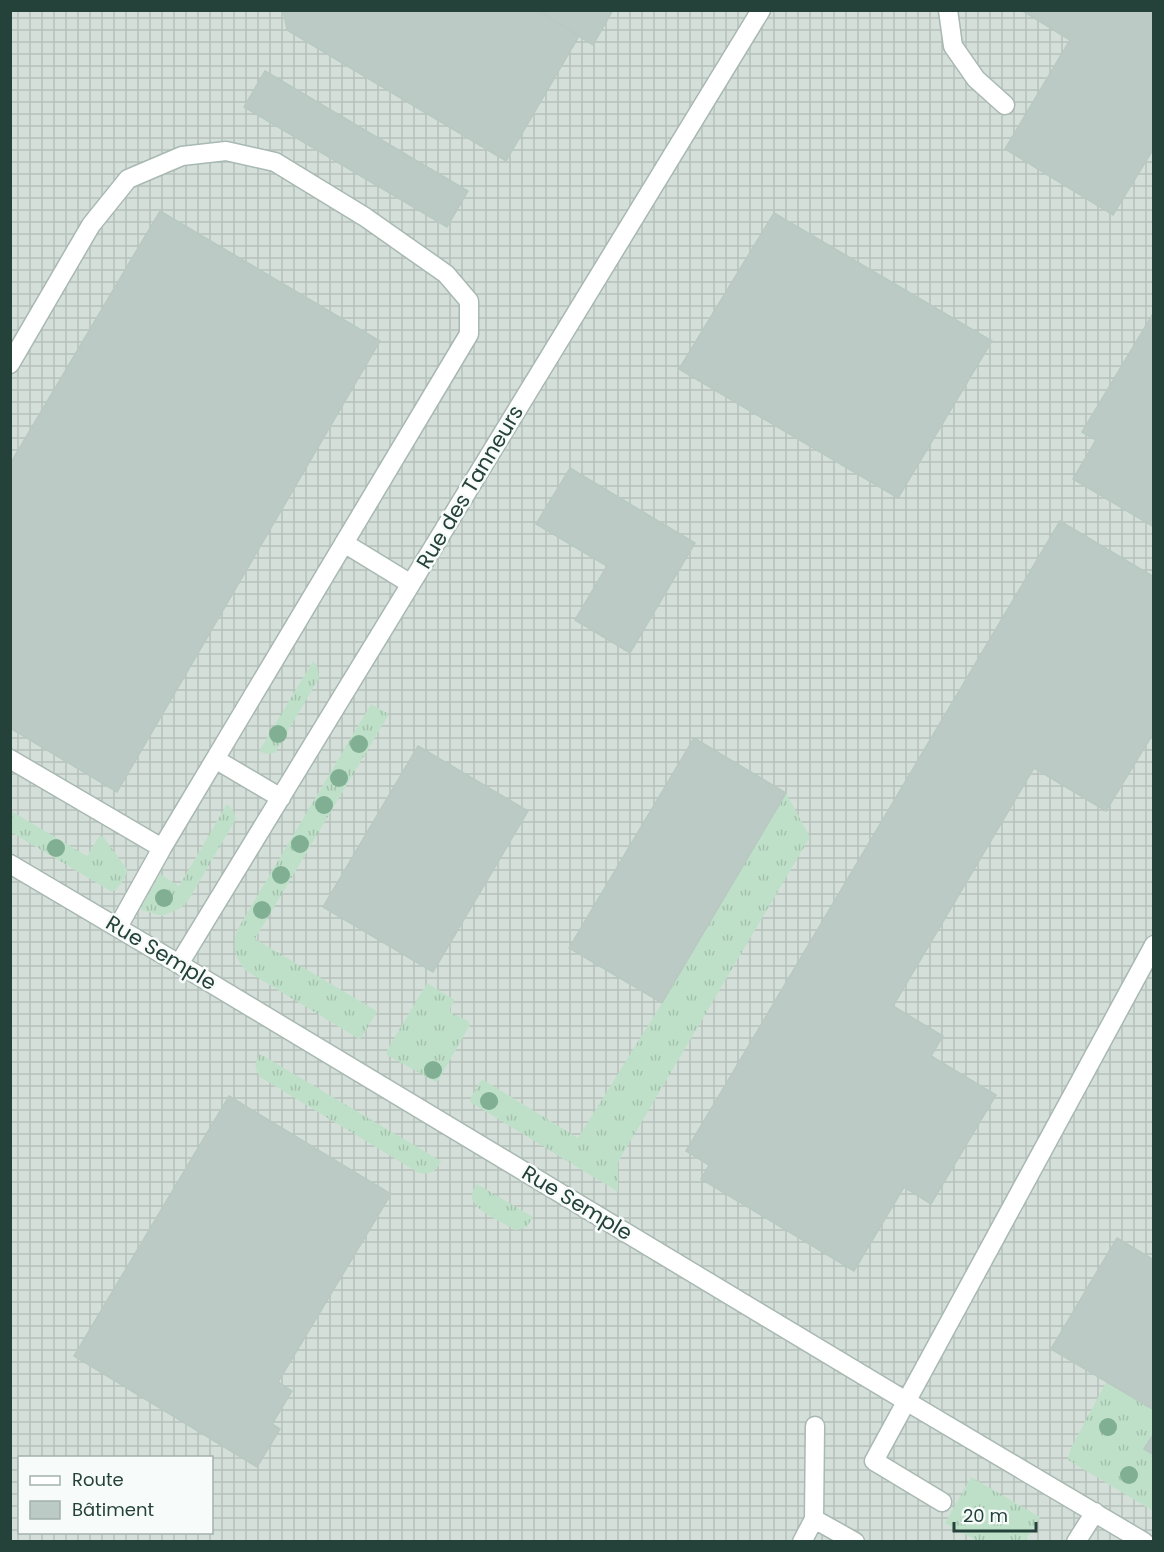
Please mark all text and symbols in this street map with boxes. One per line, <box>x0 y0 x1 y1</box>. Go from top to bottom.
street label: Rue des Tanneurs <box>409 399 530 574</box>
street label: Rue Semple <box>101 908 222 997</box>
street label: Rue Semple <box>517 1158 638 1247</box>
legend <box>18 1456 213 1534</box>
text: Route <box>72 1467 124 1492</box>
scale bar <box>954 1495 1036 1533</box>
text: Bâtiment <box>72 1497 154 1522</box>
text: 20 m <box>963 1503 1008 1528</box>

